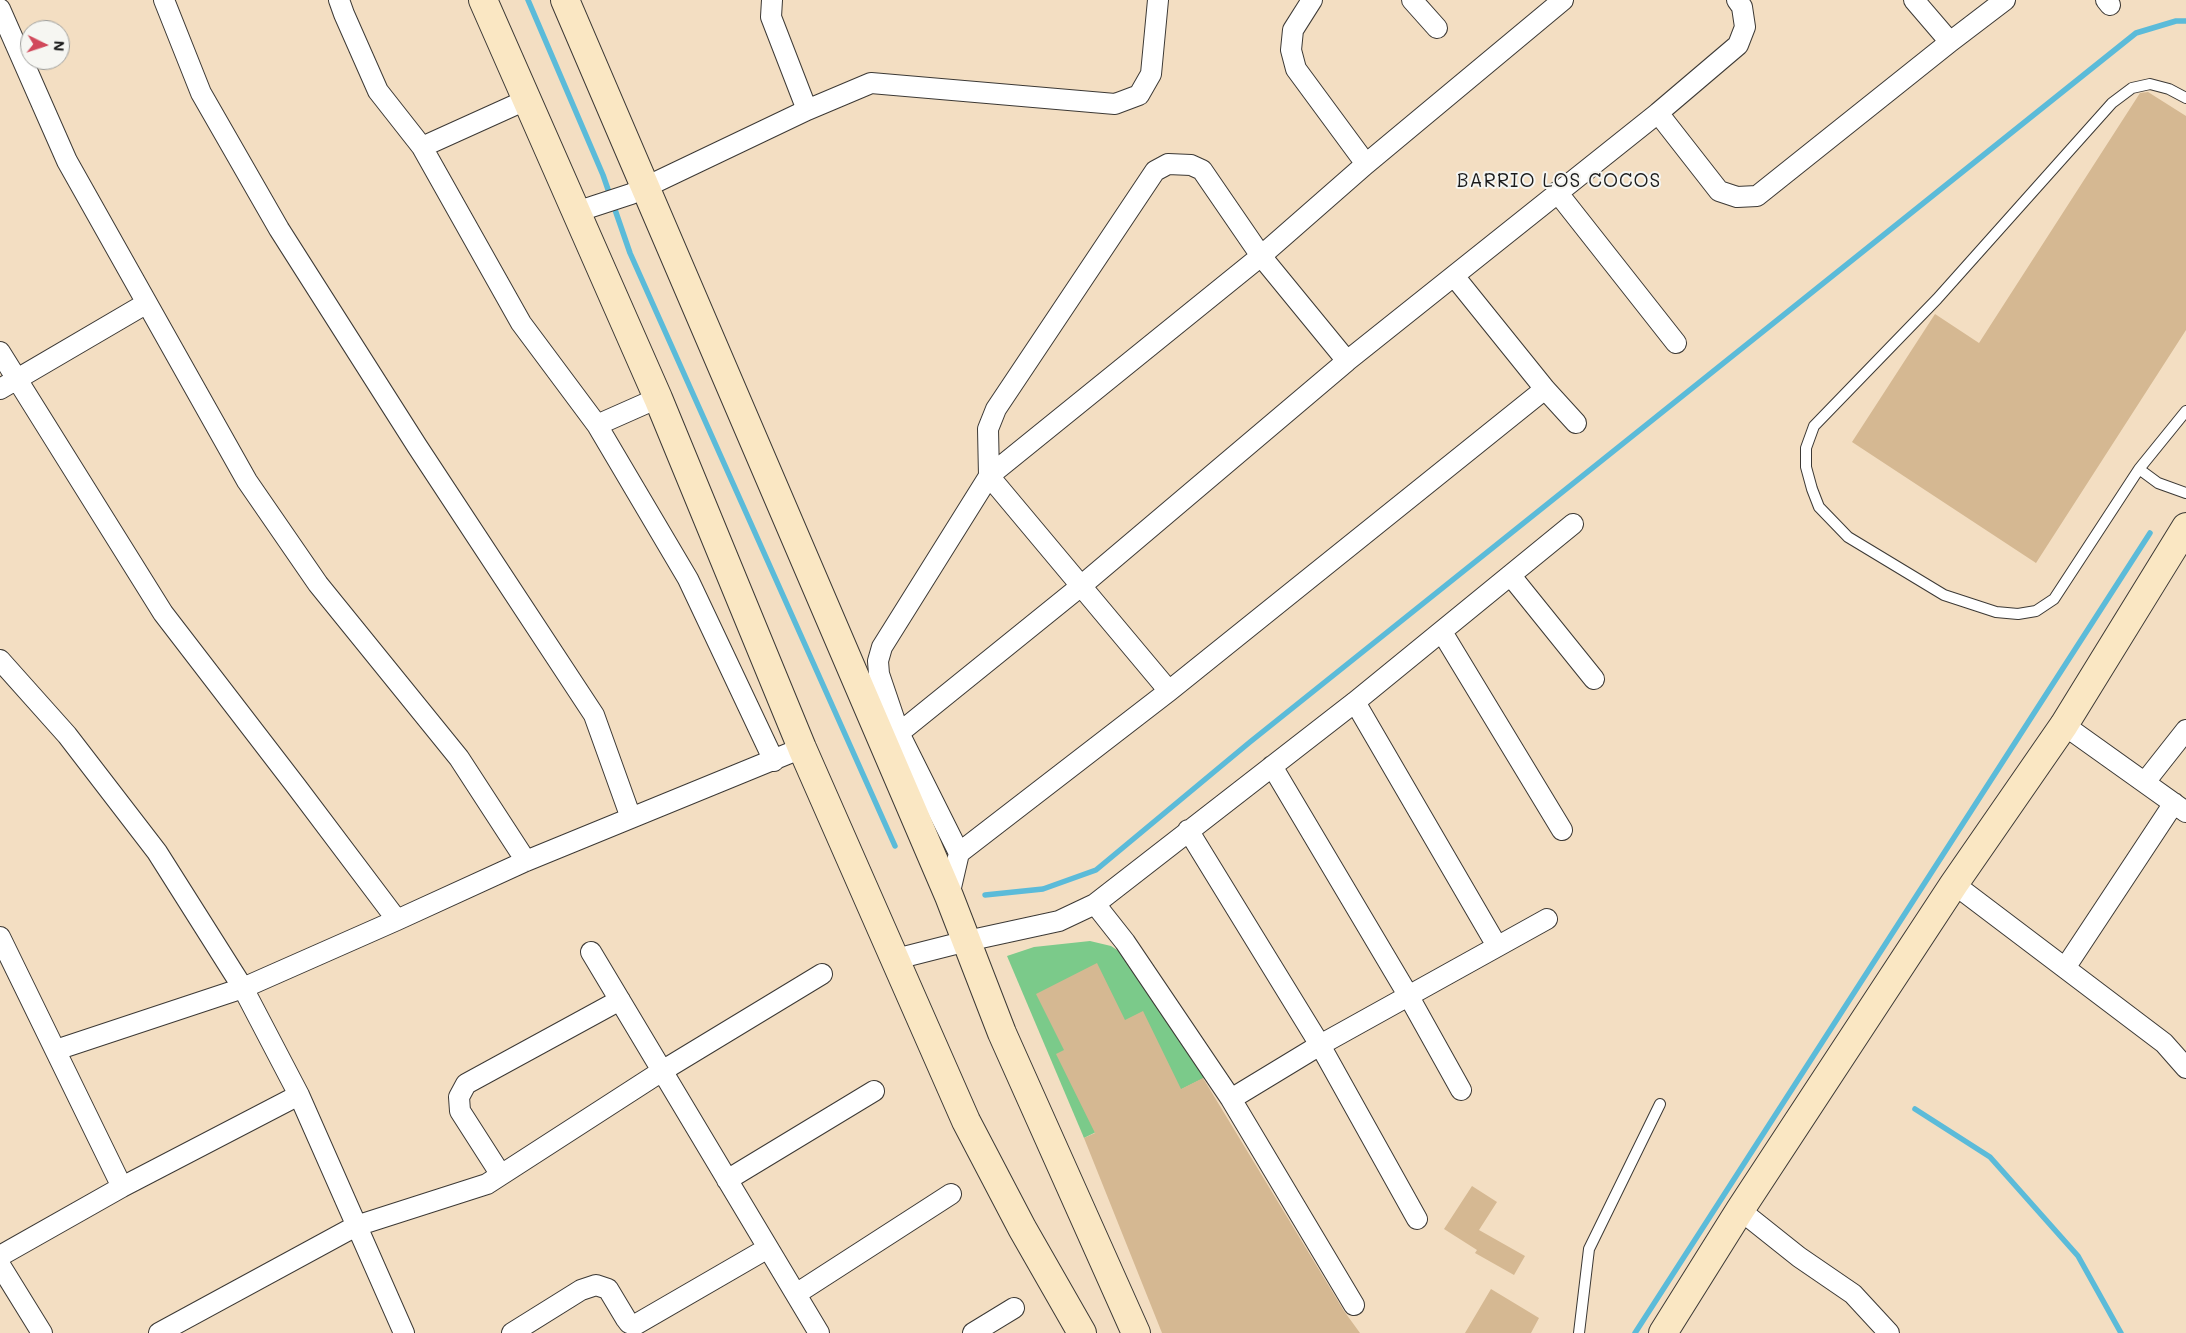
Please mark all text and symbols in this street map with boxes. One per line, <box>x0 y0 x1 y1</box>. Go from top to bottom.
north arrow <box>20 20 70 70</box>
text: N <box>50 40 69 52</box>
district label: BARRIO LOS COCOS <box>1455 170 1663 192</box>

